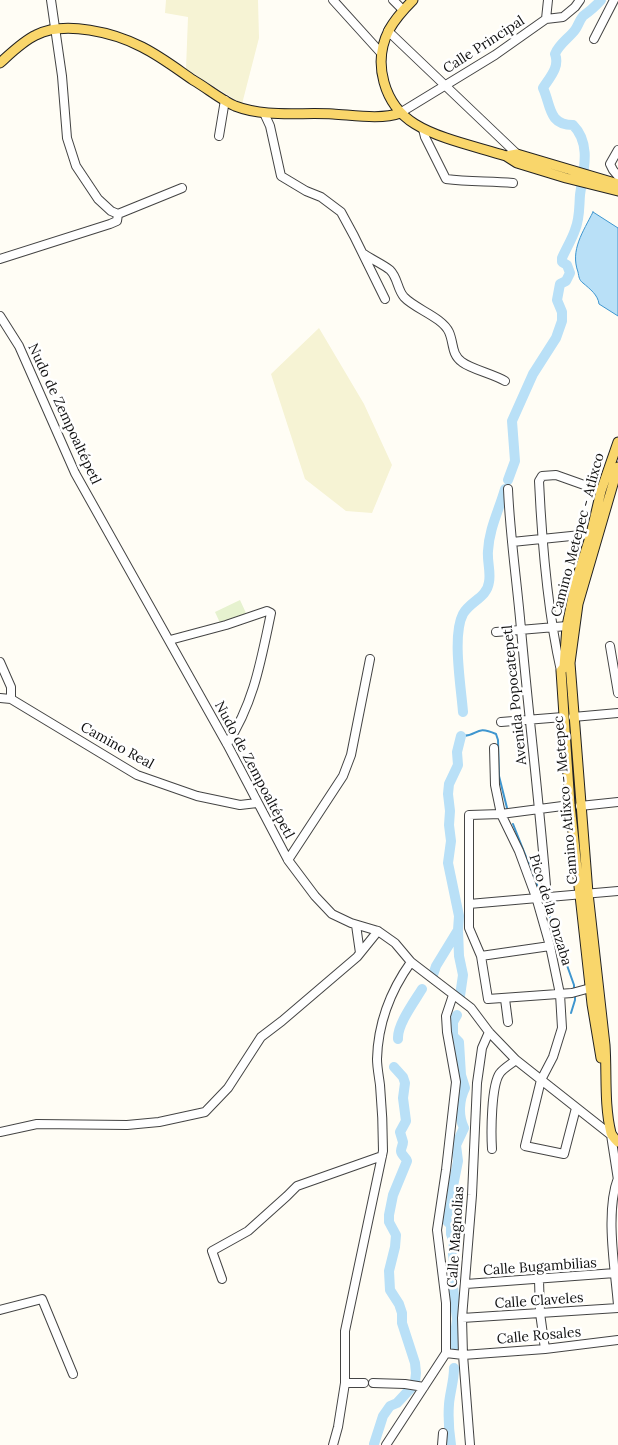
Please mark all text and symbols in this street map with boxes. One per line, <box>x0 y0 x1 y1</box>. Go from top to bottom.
street label: Calle Principal <box>440 12 528 78</box>
street label: Nudo de Zempoaltépetl <box>24 341 104 487</box>
street label: Camino Metepec - Atlixco <box>548 451 608 619</box>
street label: Avenida Popocatepetl <box>499 624 531 766</box>
street label: Nudo de Zempoaltépetl <box>211 698 297 842</box>
street label: Camino Atlixco - Metepec <box>550 715 582 885</box>
street label: Camino Real <box>77 719 157 773</box>
street label: Pico de la Onzaba <box>525 852 575 968</box>
street label: Calle Magnolias <box>444 1186 468 1288</box>
street label: Calle Bugambilias <box>483 1255 597 1279</box>
street label: Calle Claveles <box>494 1290 584 1312</box>
street label: Calle Rosales <box>496 1324 582 1348</box>

